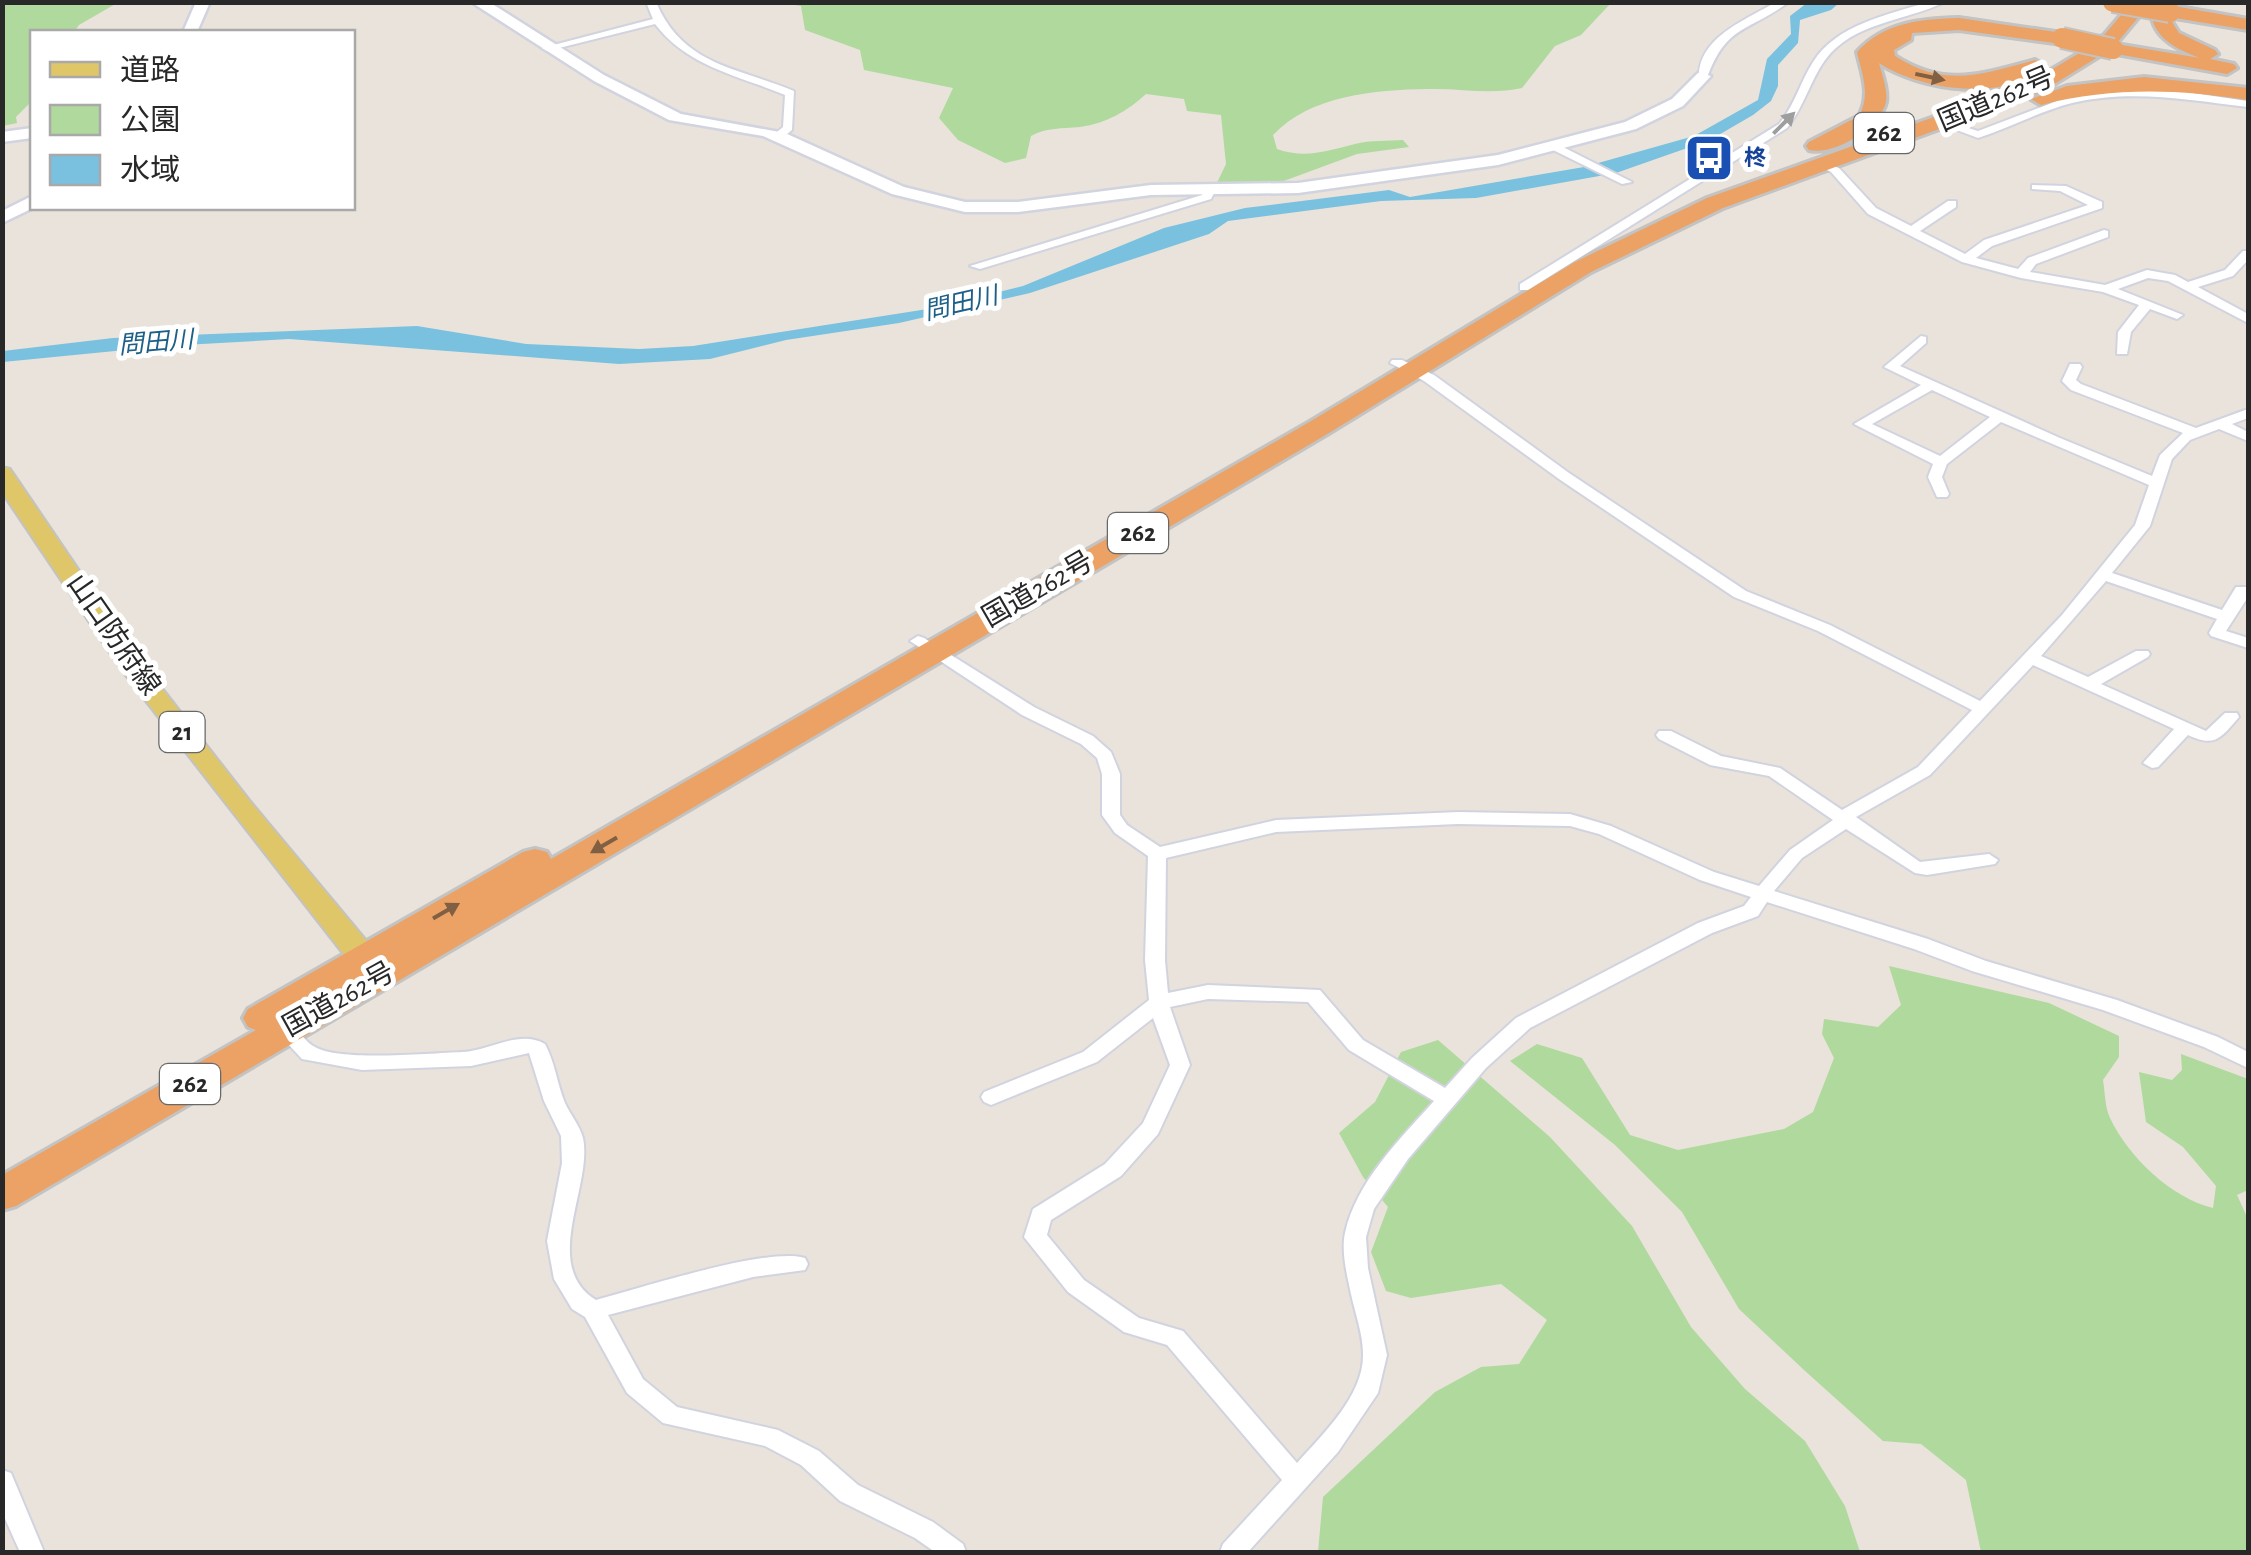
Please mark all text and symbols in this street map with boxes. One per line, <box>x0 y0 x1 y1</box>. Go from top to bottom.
legend <box>30 30 355 210</box>
text: 道路 <box>120 54 180 86</box>
street label: 国道262号 <box>1933 61 2058 137</box>
one-way arrow <box>1915 70 1946 86</box>
text: 公園 <box>120 105 180 136</box>
one-way arrow <box>1771 111 1795 135</box>
road number: 262 <box>1854 113 1914 153</box>
bus stop icon: 柊 <box>1683 132 1735 184</box>
place label: 柊 <box>1744 146 1766 169</box>
text: 水域 <box>120 154 180 186</box>
water label: 問田川 <box>922 283 1003 325</box>
water label: 問田川 <box>118 327 197 359</box>
road number: 262 <box>1108 513 1168 553</box>
street label: 国道262号 <box>977 545 1098 633</box>
street label: 山口防府線 <box>61 568 166 700</box>
road number: 21 <box>160 712 204 752</box>
one-way arrow <box>590 836 618 853</box>
one-way arrow <box>432 903 460 921</box>
street label: 国道262号 <box>278 956 399 1042</box>
road number: 262 <box>160 1064 220 1104</box>

